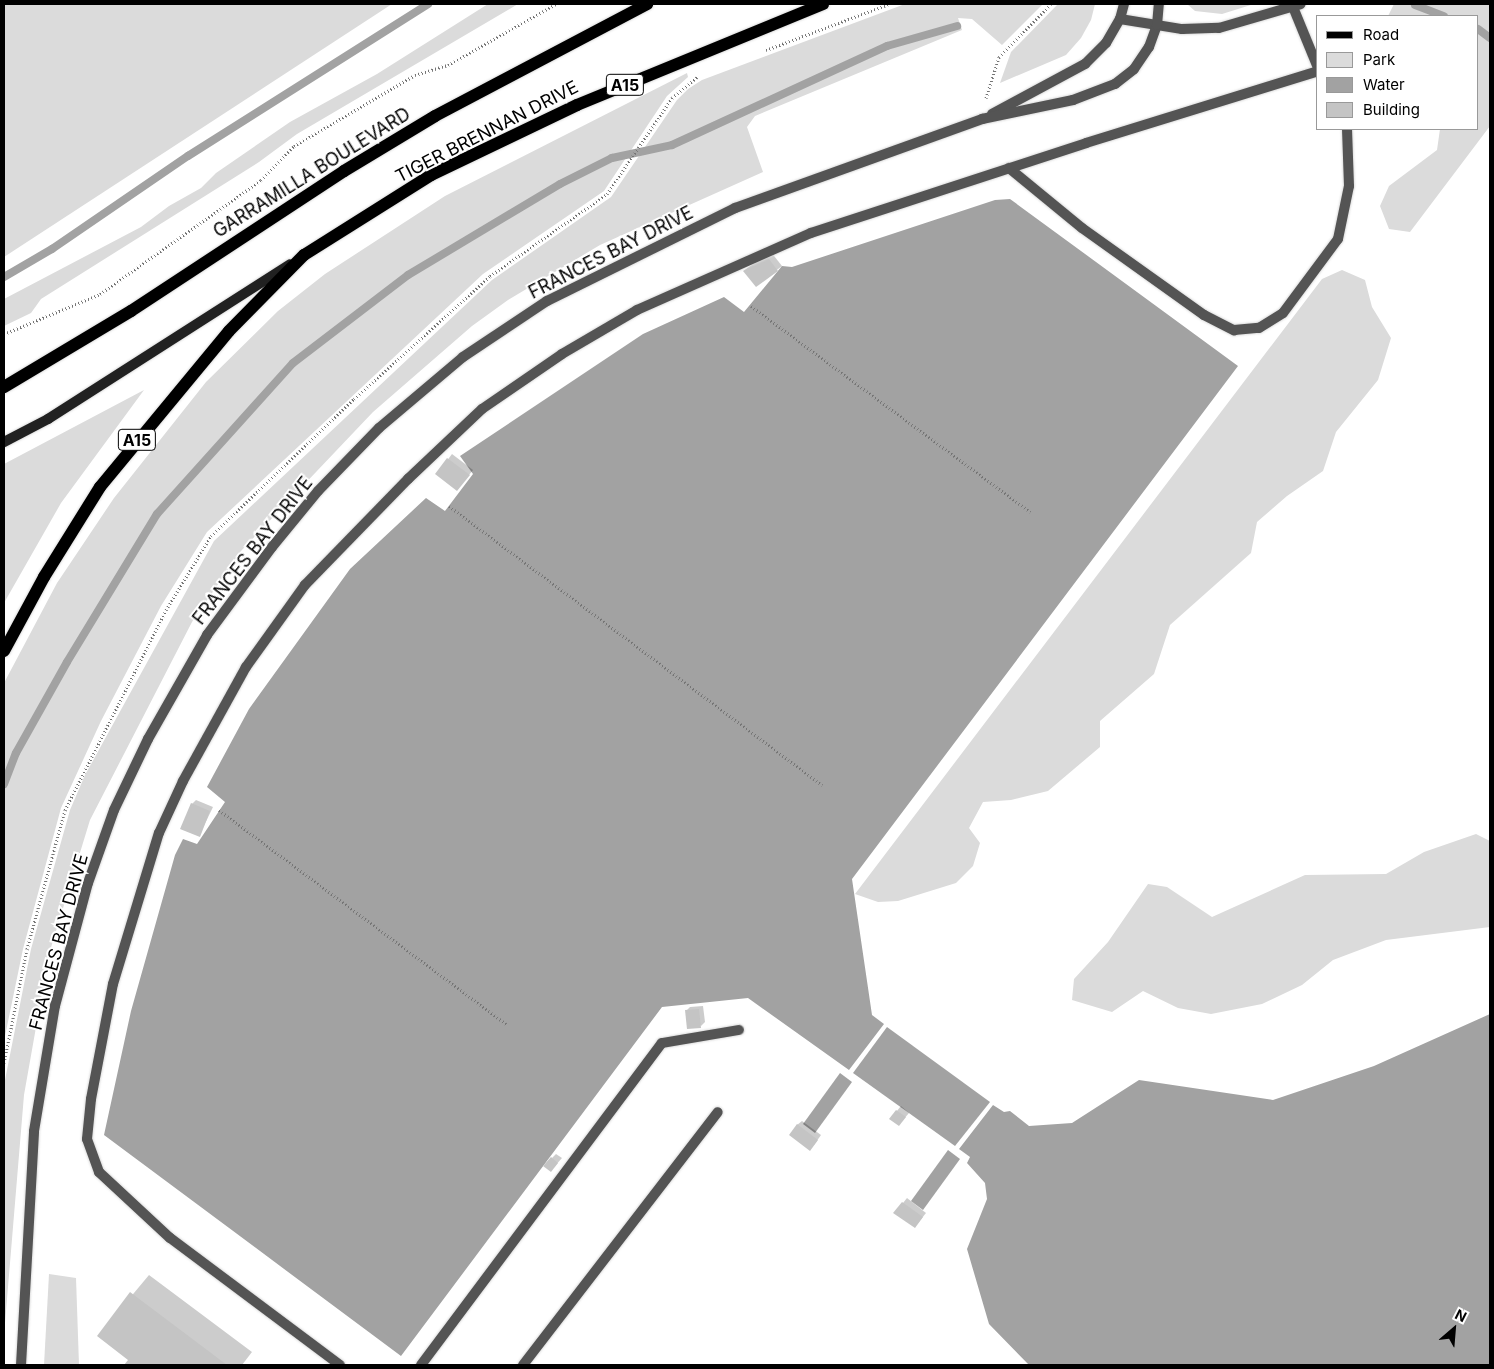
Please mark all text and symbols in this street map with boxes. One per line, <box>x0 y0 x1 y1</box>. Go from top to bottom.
legend <box>1316 15 1479 130</box>
text: Road <box>1363 25 1399 44</box>
text: Park <box>1363 50 1395 69</box>
road number: A15 <box>605 72 645 98</box>
text: Water <box>1363 75 1405 94</box>
street label: TIGER BRENNAN DRIVE <box>392 76 582 188</box>
text: Building <box>1363 100 1420 119</box>
street label: GARRAMILLA BOULEVARD <box>210 103 414 243</box>
street label: FRANCES BAY DRIVE <box>525 202 697 304</box>
road number: A15 <box>117 426 157 454</box>
street label: FRANCES BAY DRIVE <box>189 473 317 629</box>
street label: FRANCES BAY DRIVE <box>25 852 93 1032</box>
north arrow <box>1429 1304 1479 1354</box>
text: N <box>1452 1305 1470 1325</box>

